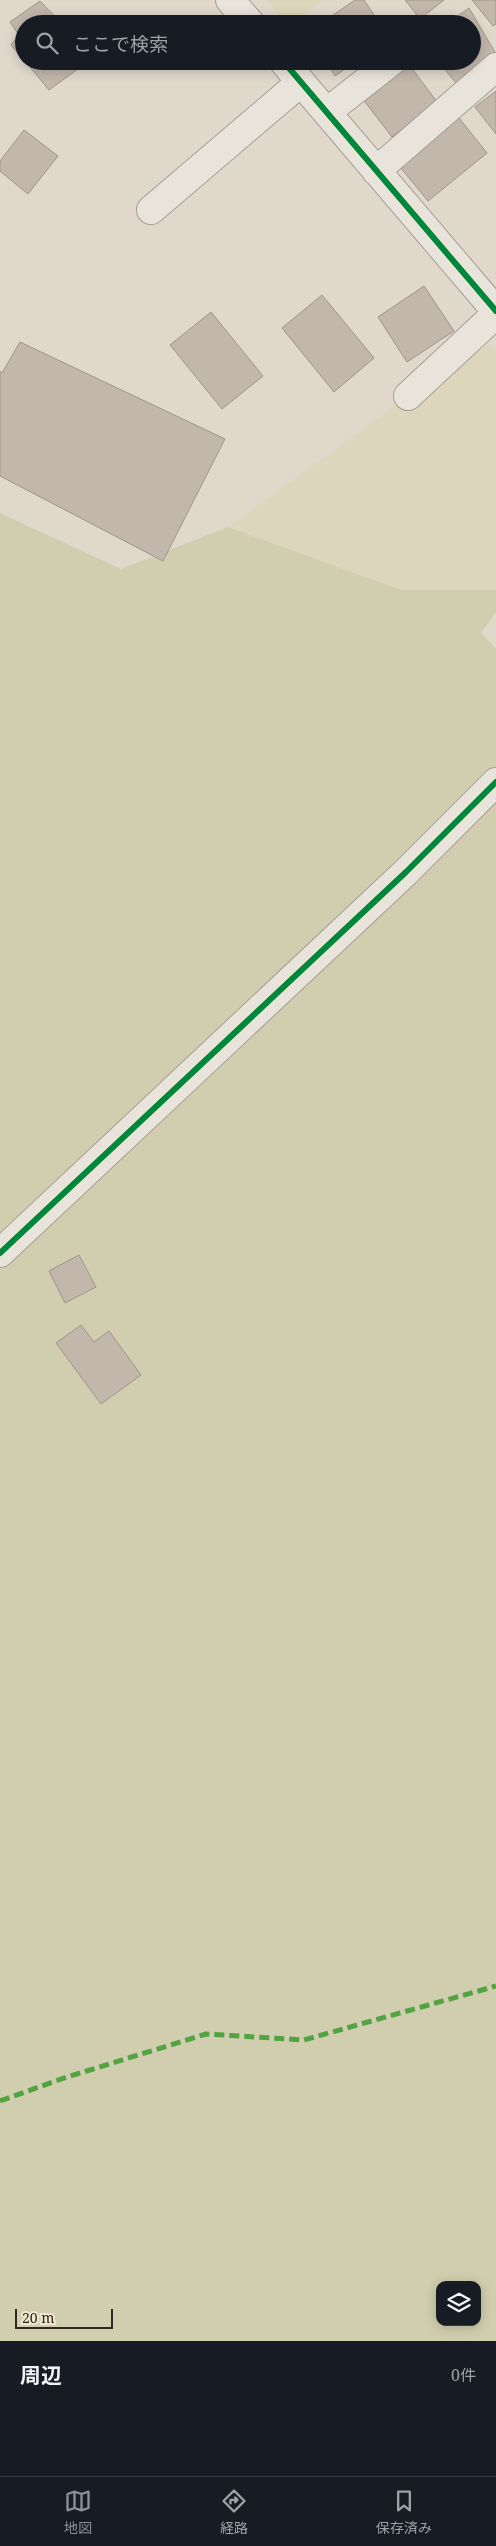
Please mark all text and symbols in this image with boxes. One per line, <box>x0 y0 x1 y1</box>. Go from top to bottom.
search box <box>15 15 481 70</box>
icon: search <box>33 29 61 57</box>
text: ここで検索 <box>73 31 168 57</box>
map controls <box>436 2281 481 2326</box>
button: layers <box>436 2281 481 2326</box>
scale bar <box>15 2306 112 2329</box>
text: 20 m <box>22 2308 55 2327</box>
text: 周辺 <box>20 2361 62 2389</box>
text: 0件 <box>451 2364 476 2386</box>
tab: 地図 <box>64 2487 92 2537</box>
tab: 経路 <box>220 2487 248 2537</box>
tab: 保存済み <box>376 2487 432 2537</box>

